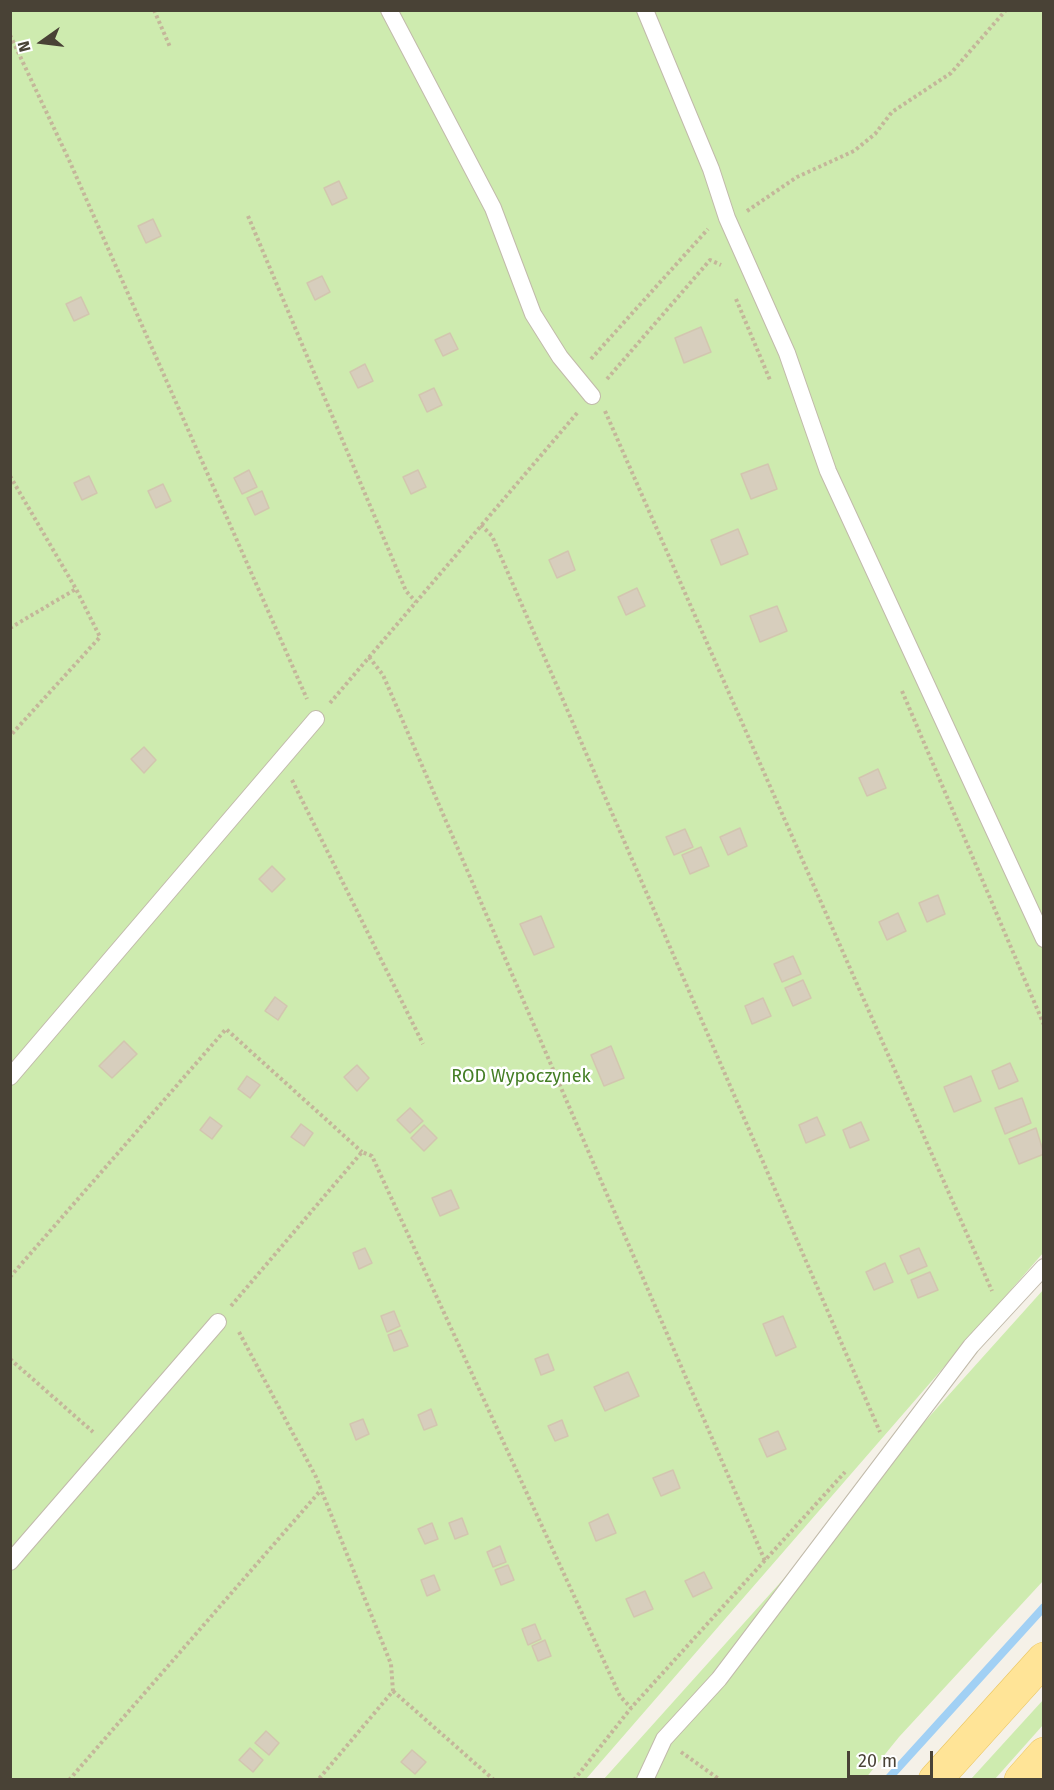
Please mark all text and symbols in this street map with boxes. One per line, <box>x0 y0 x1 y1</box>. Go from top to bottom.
north arrow <box>12 12 72 72</box>
text: N <box>14 39 35 54</box>
park label: ROD Wypoczynek <box>451 1066 591 1088</box>
scale bar <box>850 1739 936 1777</box>
text: 20 m <box>858 1750 897 1772</box>

